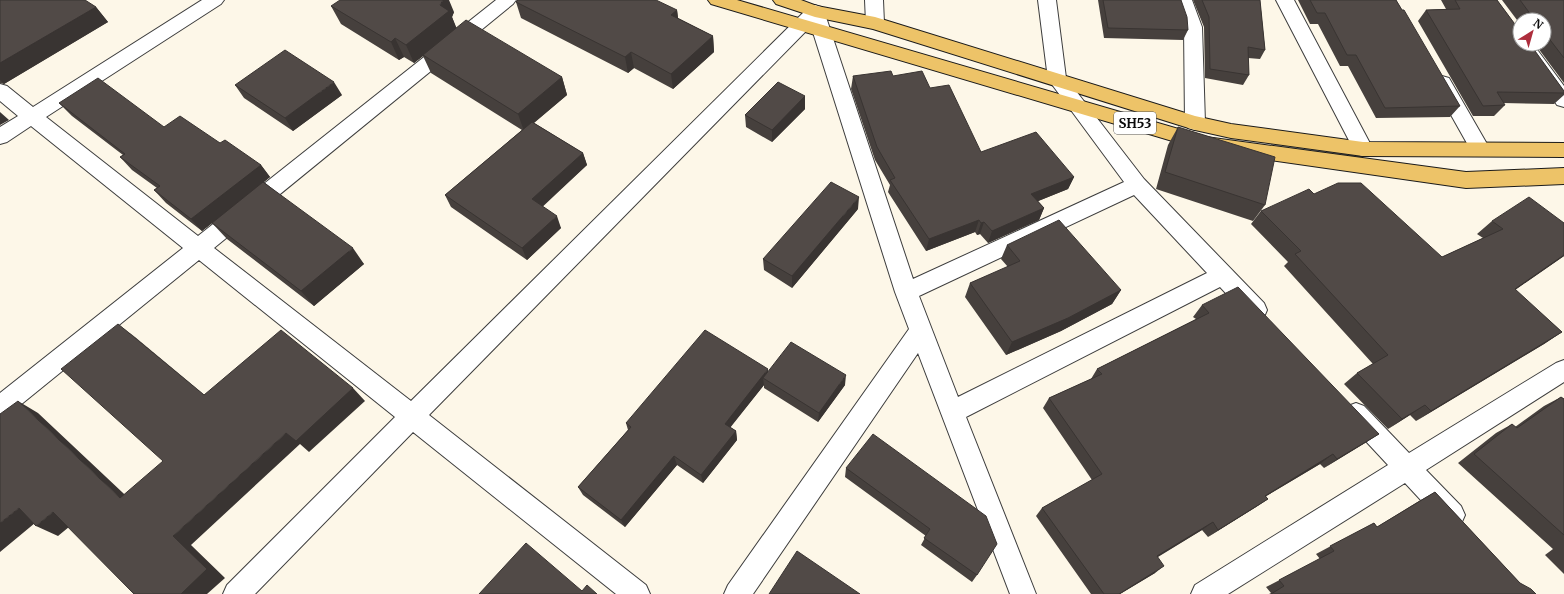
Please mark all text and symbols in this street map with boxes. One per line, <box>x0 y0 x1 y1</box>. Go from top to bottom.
north arrow <box>1512 12 1552 52</box>
text: N <box>1530 16 1546 32</box>
road number: SH53 <box>1114 112 1156 134</box>

